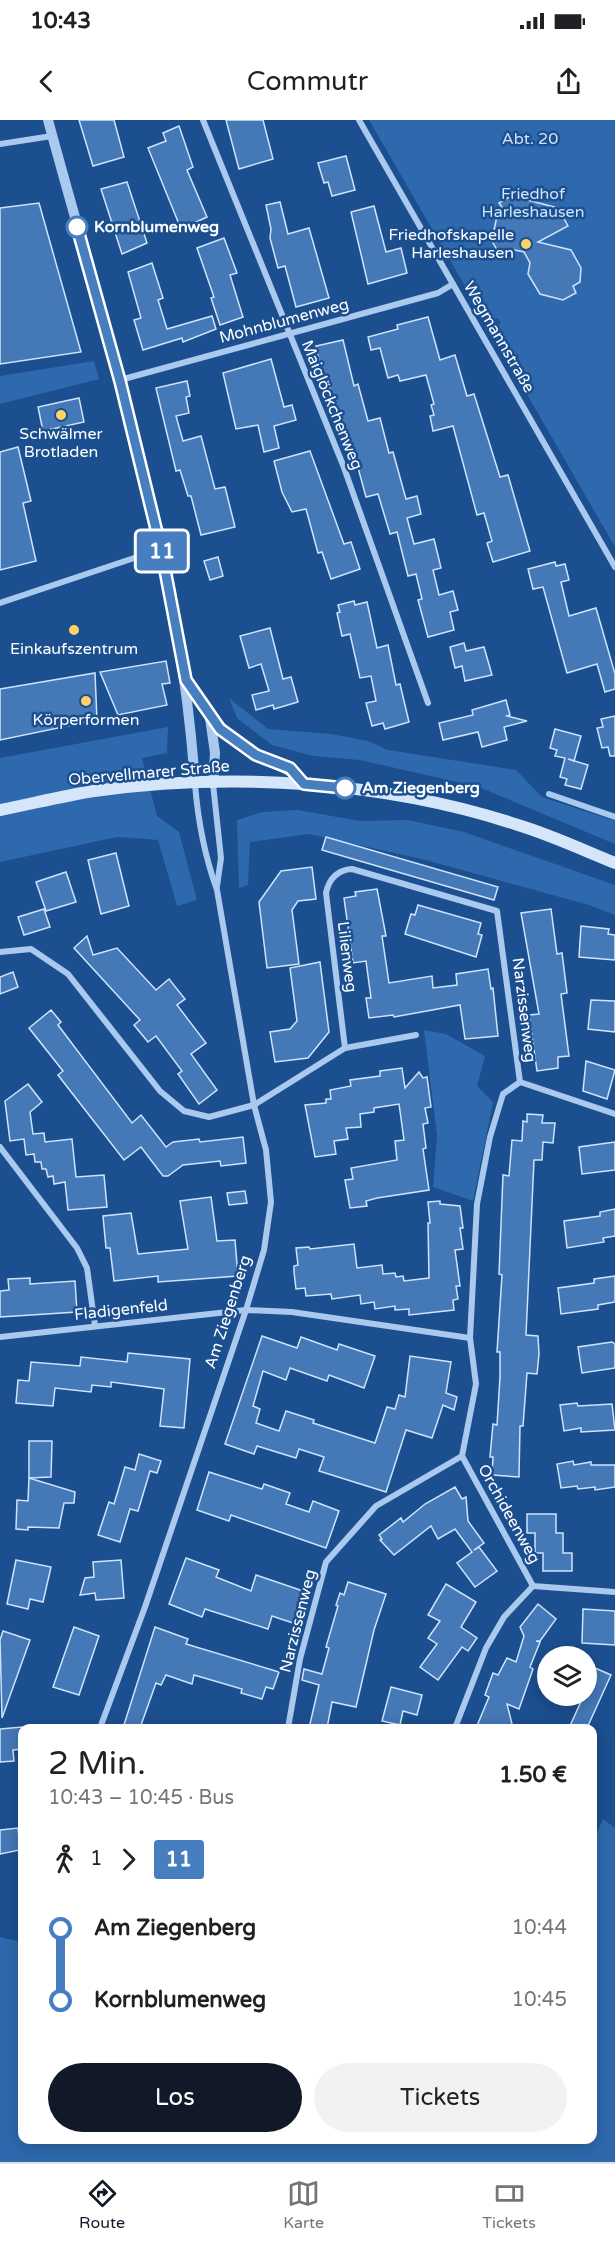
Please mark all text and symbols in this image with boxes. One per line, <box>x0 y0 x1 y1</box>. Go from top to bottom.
text: 10:43 <box>30 8 91 34</box>
icon: back <box>30 65 63 98</box>
text: Commutr <box>247 65 368 98</box>
icon: share <box>552 65 585 98</box>
park label: Abt. 20 <box>502 129 558 149</box>
park label: Friedhof Harleshausen <box>482 184 584 222</box>
marker: Kornblumenweg <box>66 216 88 238</box>
place label: Kornblumenweg <box>94 217 219 237</box>
place label: Friedhofskapelle Harleshausen <box>389 225 514 263</box>
marker: Friedhofskapelle Harleshausen <box>519 237 533 251</box>
street label: Wegmannstraße <box>459 278 539 396</box>
street label: Mohnblumenweg <box>217 294 351 348</box>
street label: Maiglöckchenweg <box>297 337 367 473</box>
marker: Schwälmer Brotladen <box>54 408 68 422</box>
place label: Schwälmer Brotladen <box>19 424 104 462</box>
line badge: 11 <box>135 532 189 570</box>
text: 11 <box>149 539 175 564</box>
marker: Einkaufszentrum <box>67 623 81 637</box>
place label: Einkaufszentrum <box>10 639 138 659</box>
marker: Körperformen <box>79 694 93 708</box>
place label: Körperformen <box>33 710 139 730</box>
street label: Obervellmarer Straße <box>67 756 231 790</box>
marker: Am Ziegenberg <box>334 777 356 799</box>
place label: Am Ziegenberg <box>362 778 480 798</box>
street label: Lilienweg <box>333 920 361 994</box>
street label: Narzissenweg <box>508 956 540 1064</box>
street label: Am Ziegenberg <box>200 1253 256 1371</box>
street label: Fladigenfeld <box>73 1295 169 1325</box>
street label: Orchideenweg <box>473 1461 545 1567</box>
street label: Narzissenweg <box>276 1567 320 1675</box>
map controls <box>537 1646 597 1706</box>
button: layers <box>537 1646 597 1706</box>
text: 2 Min. <box>48 1744 146 1783</box>
text: 1.50 € <box>499 1762 567 1788</box>
text: 10:43 – 10:45 · Bus <box>48 1786 234 1810</box>
icon: walk <box>48 1843 81 1876</box>
icon: forward <box>112 1843 145 1876</box>
text: 1 <box>90 1847 103 1871</box>
text: 11 <box>166 1847 192 1872</box>
text: Am Ziegenberg <box>94 1915 256 1941</box>
text: 10:44 <box>512 1916 567 1940</box>
text: Kornblumenweg <box>94 1987 266 2013</box>
text: 10:45 <box>512 1988 567 2012</box>
button: Los <box>48 2063 302 2132</box>
button: Tickets <box>314 2063 567 2132</box>
tab: Route <box>79 2177 125 2233</box>
tab: Karte <box>283 2177 324 2233</box>
tab: Tickets <box>482 2177 536 2233</box>

